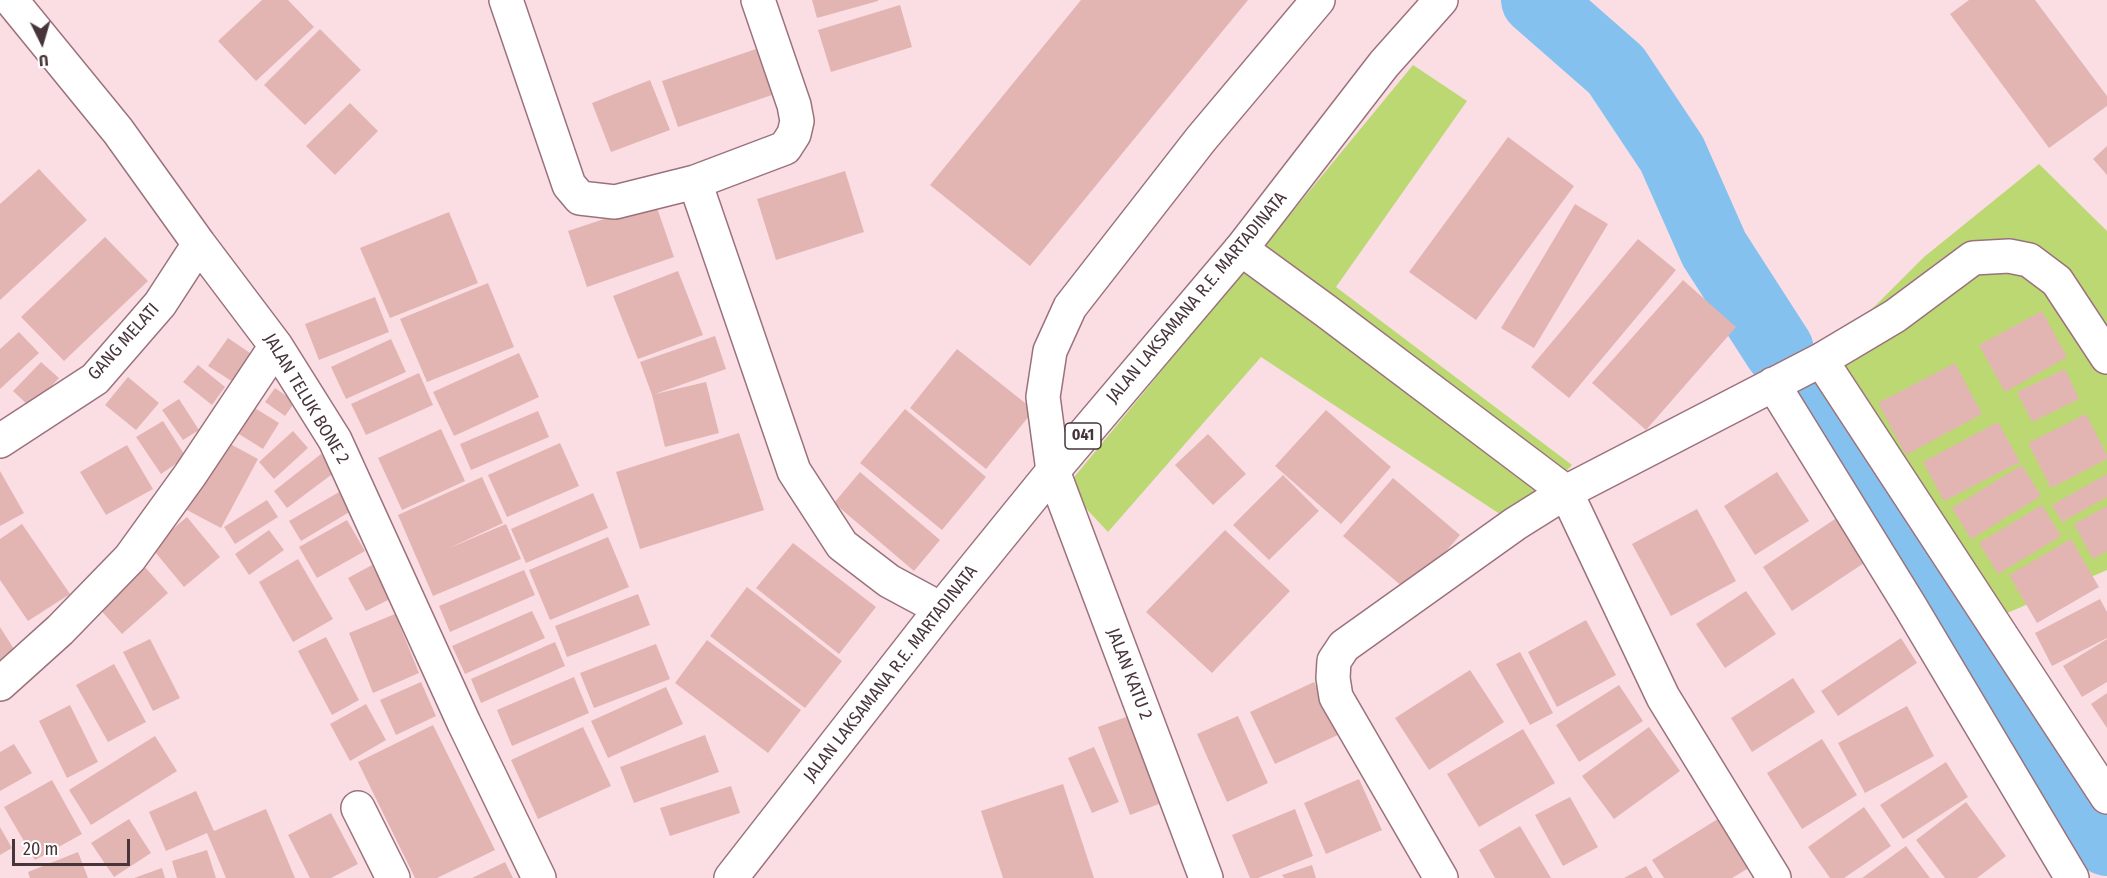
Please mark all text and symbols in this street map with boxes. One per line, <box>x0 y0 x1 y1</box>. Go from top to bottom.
north arrow <box>12 12 72 72</box>
text: U <box>38 51 49 70</box>
street label: JALAN LAKSAMANA R.E. MARTADINATA <box>1102 188 1292 408</box>
street label: GANG MELATI <box>84 299 164 385</box>
street label: JALAN TELUK BONE 2 <box>259 330 353 468</box>
road number: 041 <box>1065 423 1101 449</box>
street label: JALAN LAKSAMANA R.E. MARTADINATA <box>800 561 982 787</box>
street label: JALAN KATU 2 <box>1102 625 1156 723</box>
scale bar <box>15 827 134 865</box>
text: 20 m <box>23 838 58 860</box>

